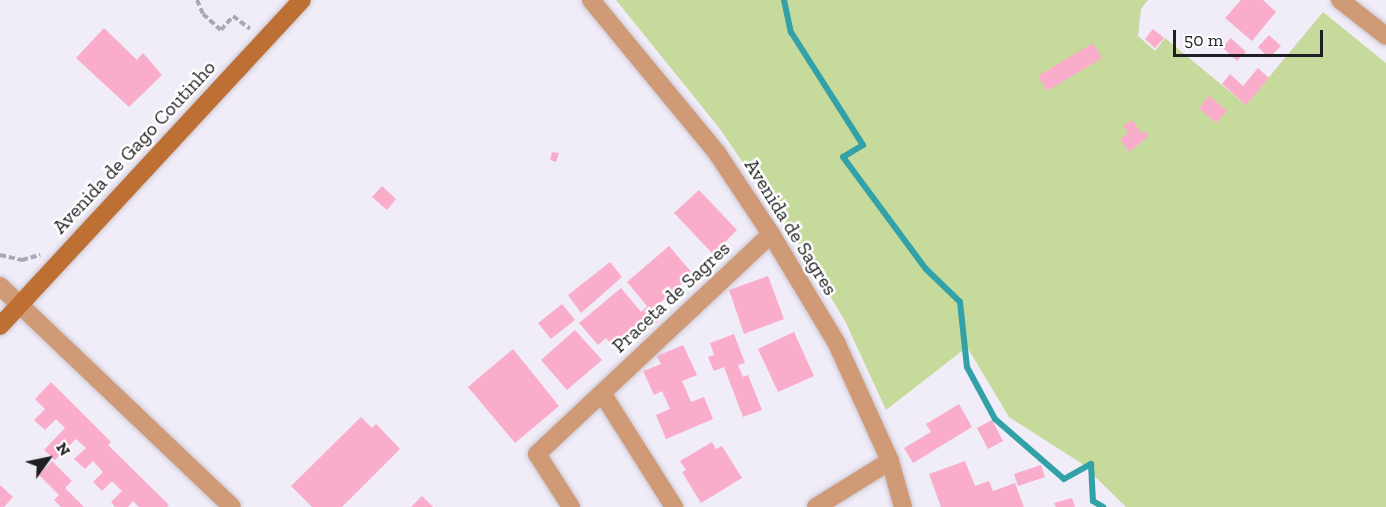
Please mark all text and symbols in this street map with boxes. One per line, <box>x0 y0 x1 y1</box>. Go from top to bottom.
scale bar <box>1176 18 1326 56</box>
text: 50 m <box>1184 29 1223 51</box>
street label: Avenida de Gago Coutinho <box>47 55 221 239</box>
street label: Avenida de Sagres <box>739 154 843 300</box>
street label: Praceta de Sagres <box>607 236 735 358</box>
north arrow <box>18 429 78 489</box>
text: N <box>52 439 75 459</box>

